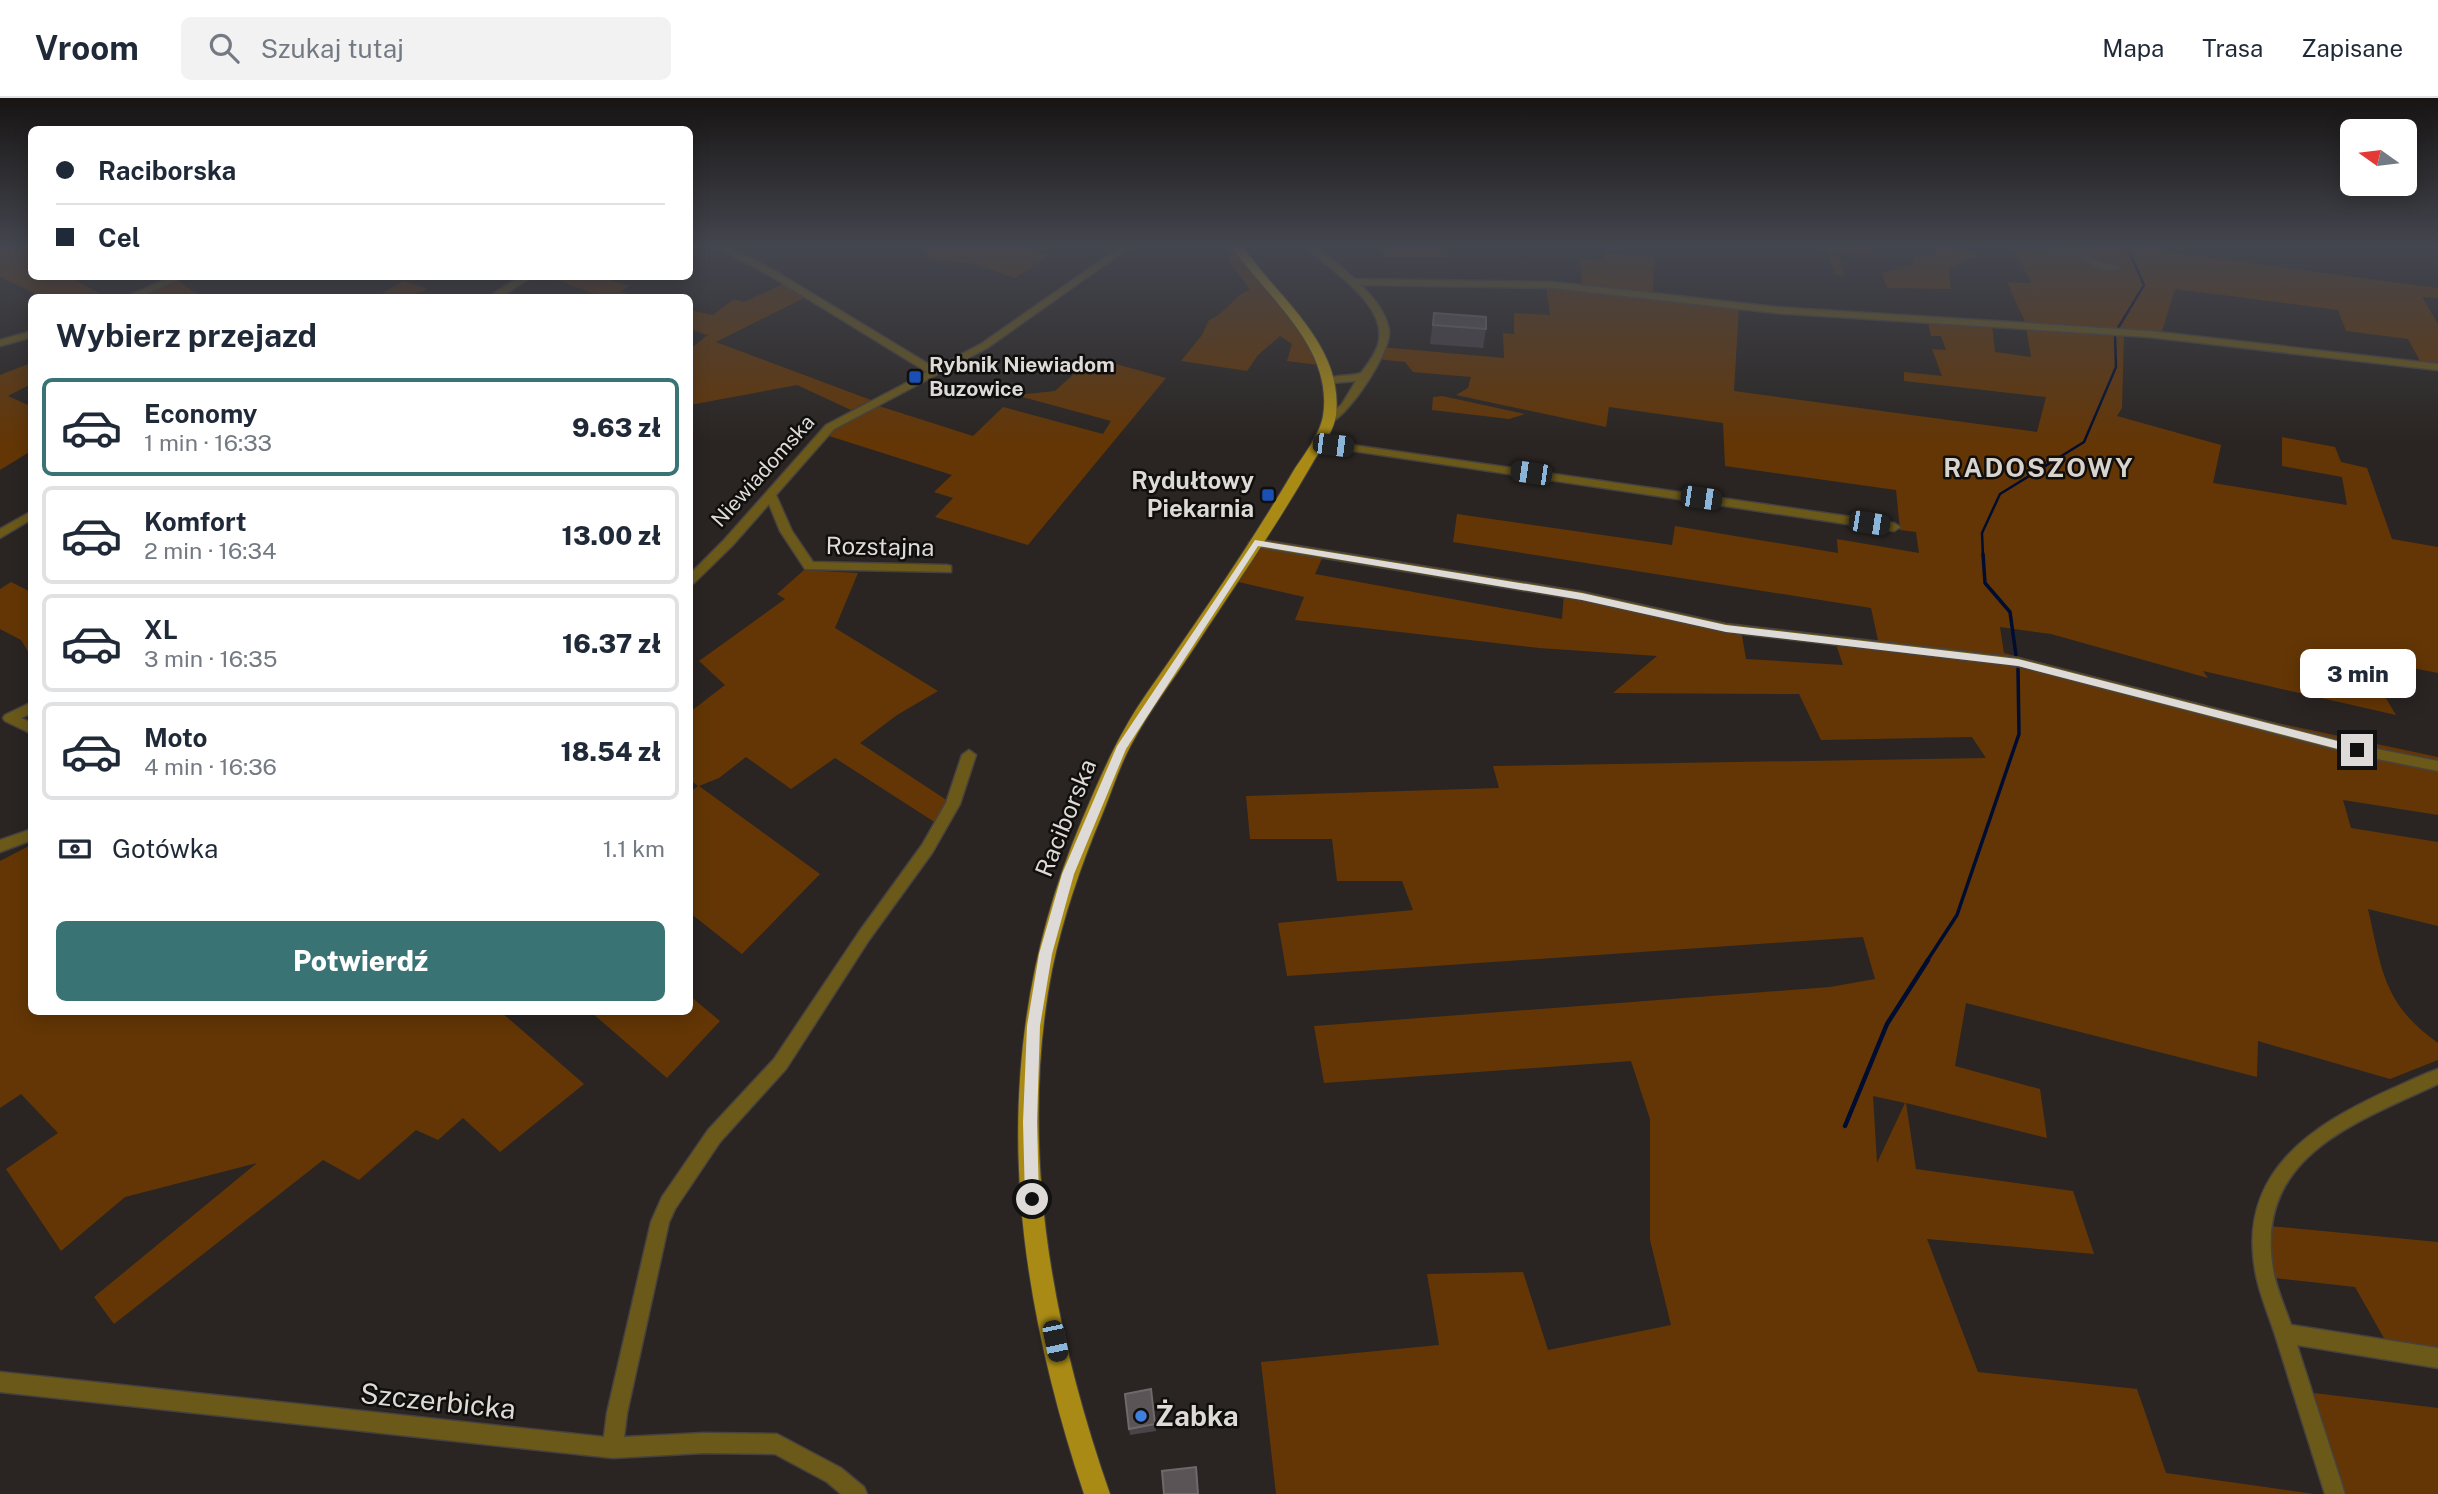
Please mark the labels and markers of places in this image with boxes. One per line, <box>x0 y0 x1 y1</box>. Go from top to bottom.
place label: Rybnik Niewiadom Buzowice <box>929 352 1115 401</box>
marker: Rybnik Niewiadom Buzowice <box>907 369 923 385</box>
place label: Rydułtowy Piekarnia <box>1131 466 1254 522</box>
marker: Rydułtowy Piekarnia <box>1260 487 1276 503</box>
place label: Żabka <box>1155 1399 1239 1432</box>
marker: Żabka <box>1133 1408 1149 1424</box>

